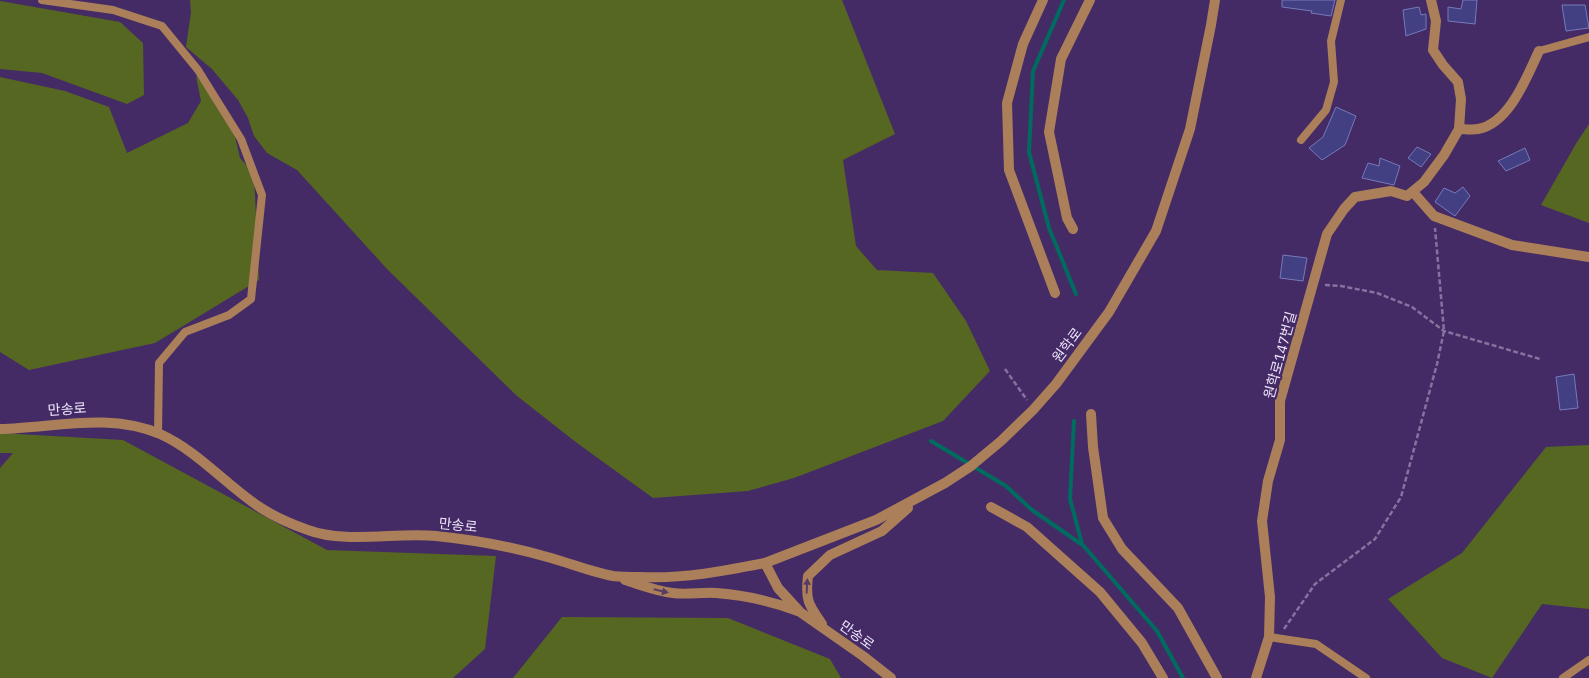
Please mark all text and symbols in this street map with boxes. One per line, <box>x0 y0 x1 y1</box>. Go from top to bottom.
street label: 원학로147번길 <box>1260 309 1300 401</box>
street label: 원학로 <box>1048 324 1086 366</box>
street label: 만송로 <box>47 399 87 419</box>
street label: 만송로 <box>438 514 478 536</box>
one-way arrow <box>803 578 811 594</box>
one-way arrow <box>653 587 668 595</box>
street label: 만송로 <box>836 616 878 654</box>

